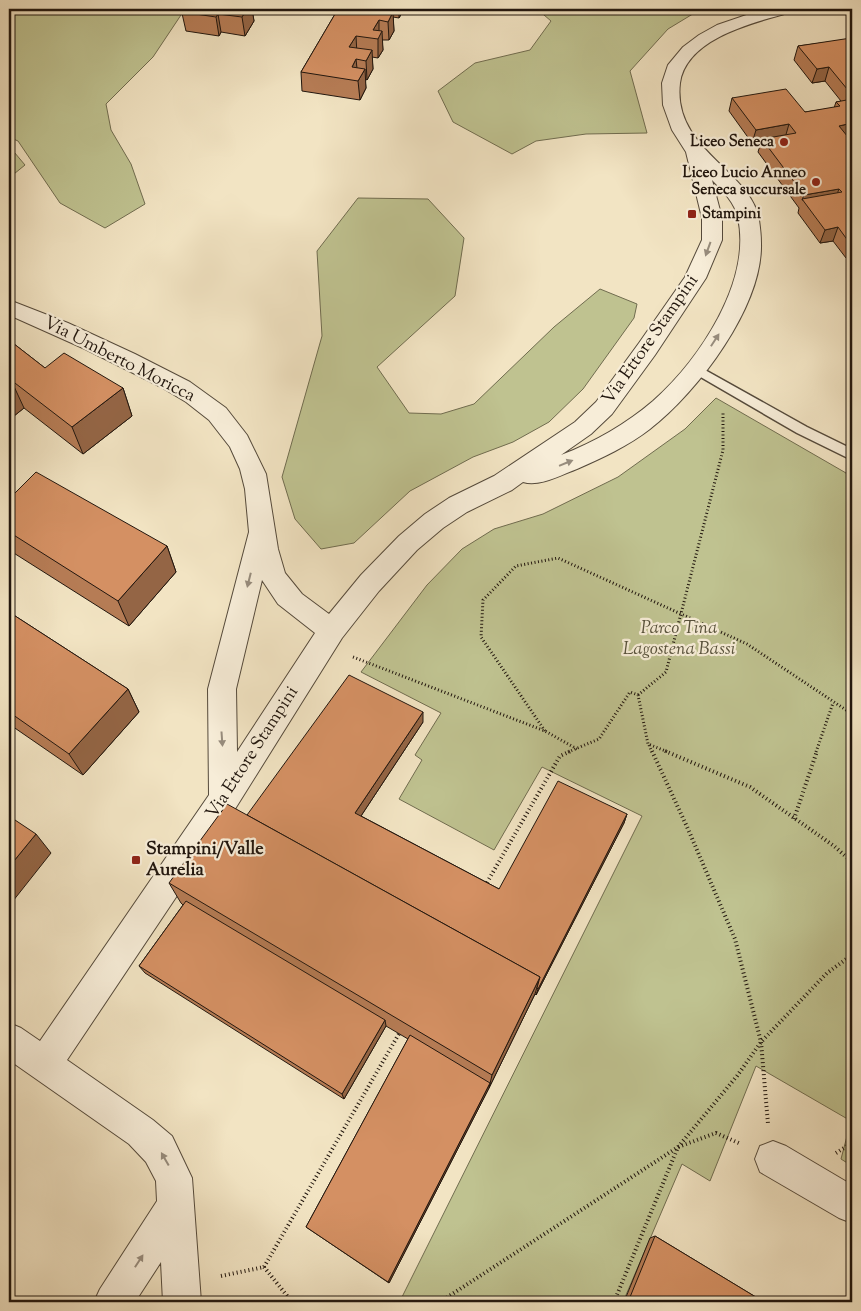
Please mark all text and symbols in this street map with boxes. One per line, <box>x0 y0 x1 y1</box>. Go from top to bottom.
place label: Liceo Seneca <box>690 132 774 153</box>
marker: Liceo Seneca <box>778 136 790 148</box>
place label: Liceo Lucio Anneo Seneca succursale <box>683 163 806 201</box>
marker: Liceo Lucio Anneo Seneca succursale <box>810 176 822 188</box>
place label: Stampini <box>702 204 762 225</box>
marker: Stampini <box>686 208 698 220</box>
one-way arrow <box>704 242 712 257</box>
street label: Via Ettore Stampini <box>596 270 706 410</box>
street label: Via Umberto Moricca <box>39 310 199 410</box>
one-way arrow <box>710 333 719 346</box>
one-way arrow <box>559 459 573 467</box>
one-way arrow <box>245 572 253 587</box>
park label: Parco Tina Lagostena Bassi <box>623 616 735 663</box>
street label: Via Ettore Stampini <box>200 682 306 824</box>
one-way arrow <box>218 731 226 747</box>
place label: Stampini/Valle Aurelia <box>146 837 264 884</box>
marker: Stampini/Valle Aurelia <box>130 854 142 866</box>
one-way arrow <box>160 1152 169 1165</box>
one-way arrow <box>134 1255 144 1268</box>

